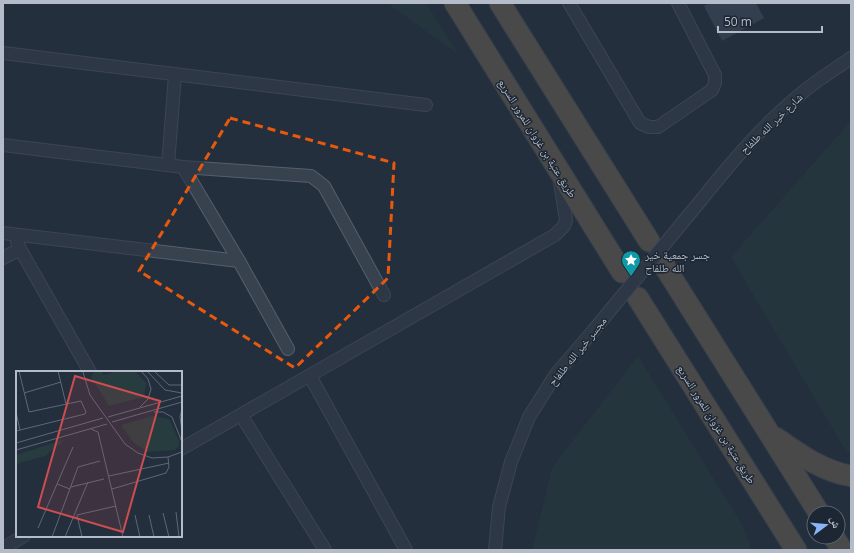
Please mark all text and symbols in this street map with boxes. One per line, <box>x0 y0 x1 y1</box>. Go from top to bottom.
scale bar <box>718 8 822 34</box>
text: 50 m <box>724 13 752 30</box>
street label: طريق عتبة بن غزوان للمرور السريع <box>495 76 581 200</box>
street label: شارع خير الله طلفاح <box>736 89 806 157</box>
place label: جسر جمعية خير الله طلفاح <box>644 247 710 275</box>
place icon: جسر جمعية خير الله طلفاح <box>620 249 642 277</box>
street label: مجسر خير الله طلفاح <box>545 313 609 389</box>
street label: طريق عتبة بن غزوان للمرور السريع <box>674 362 760 486</box>
inset map <box>16 371 182 537</box>
north arrow <box>806 505 846 545</box>
text: ش <box>826 514 845 530</box>

